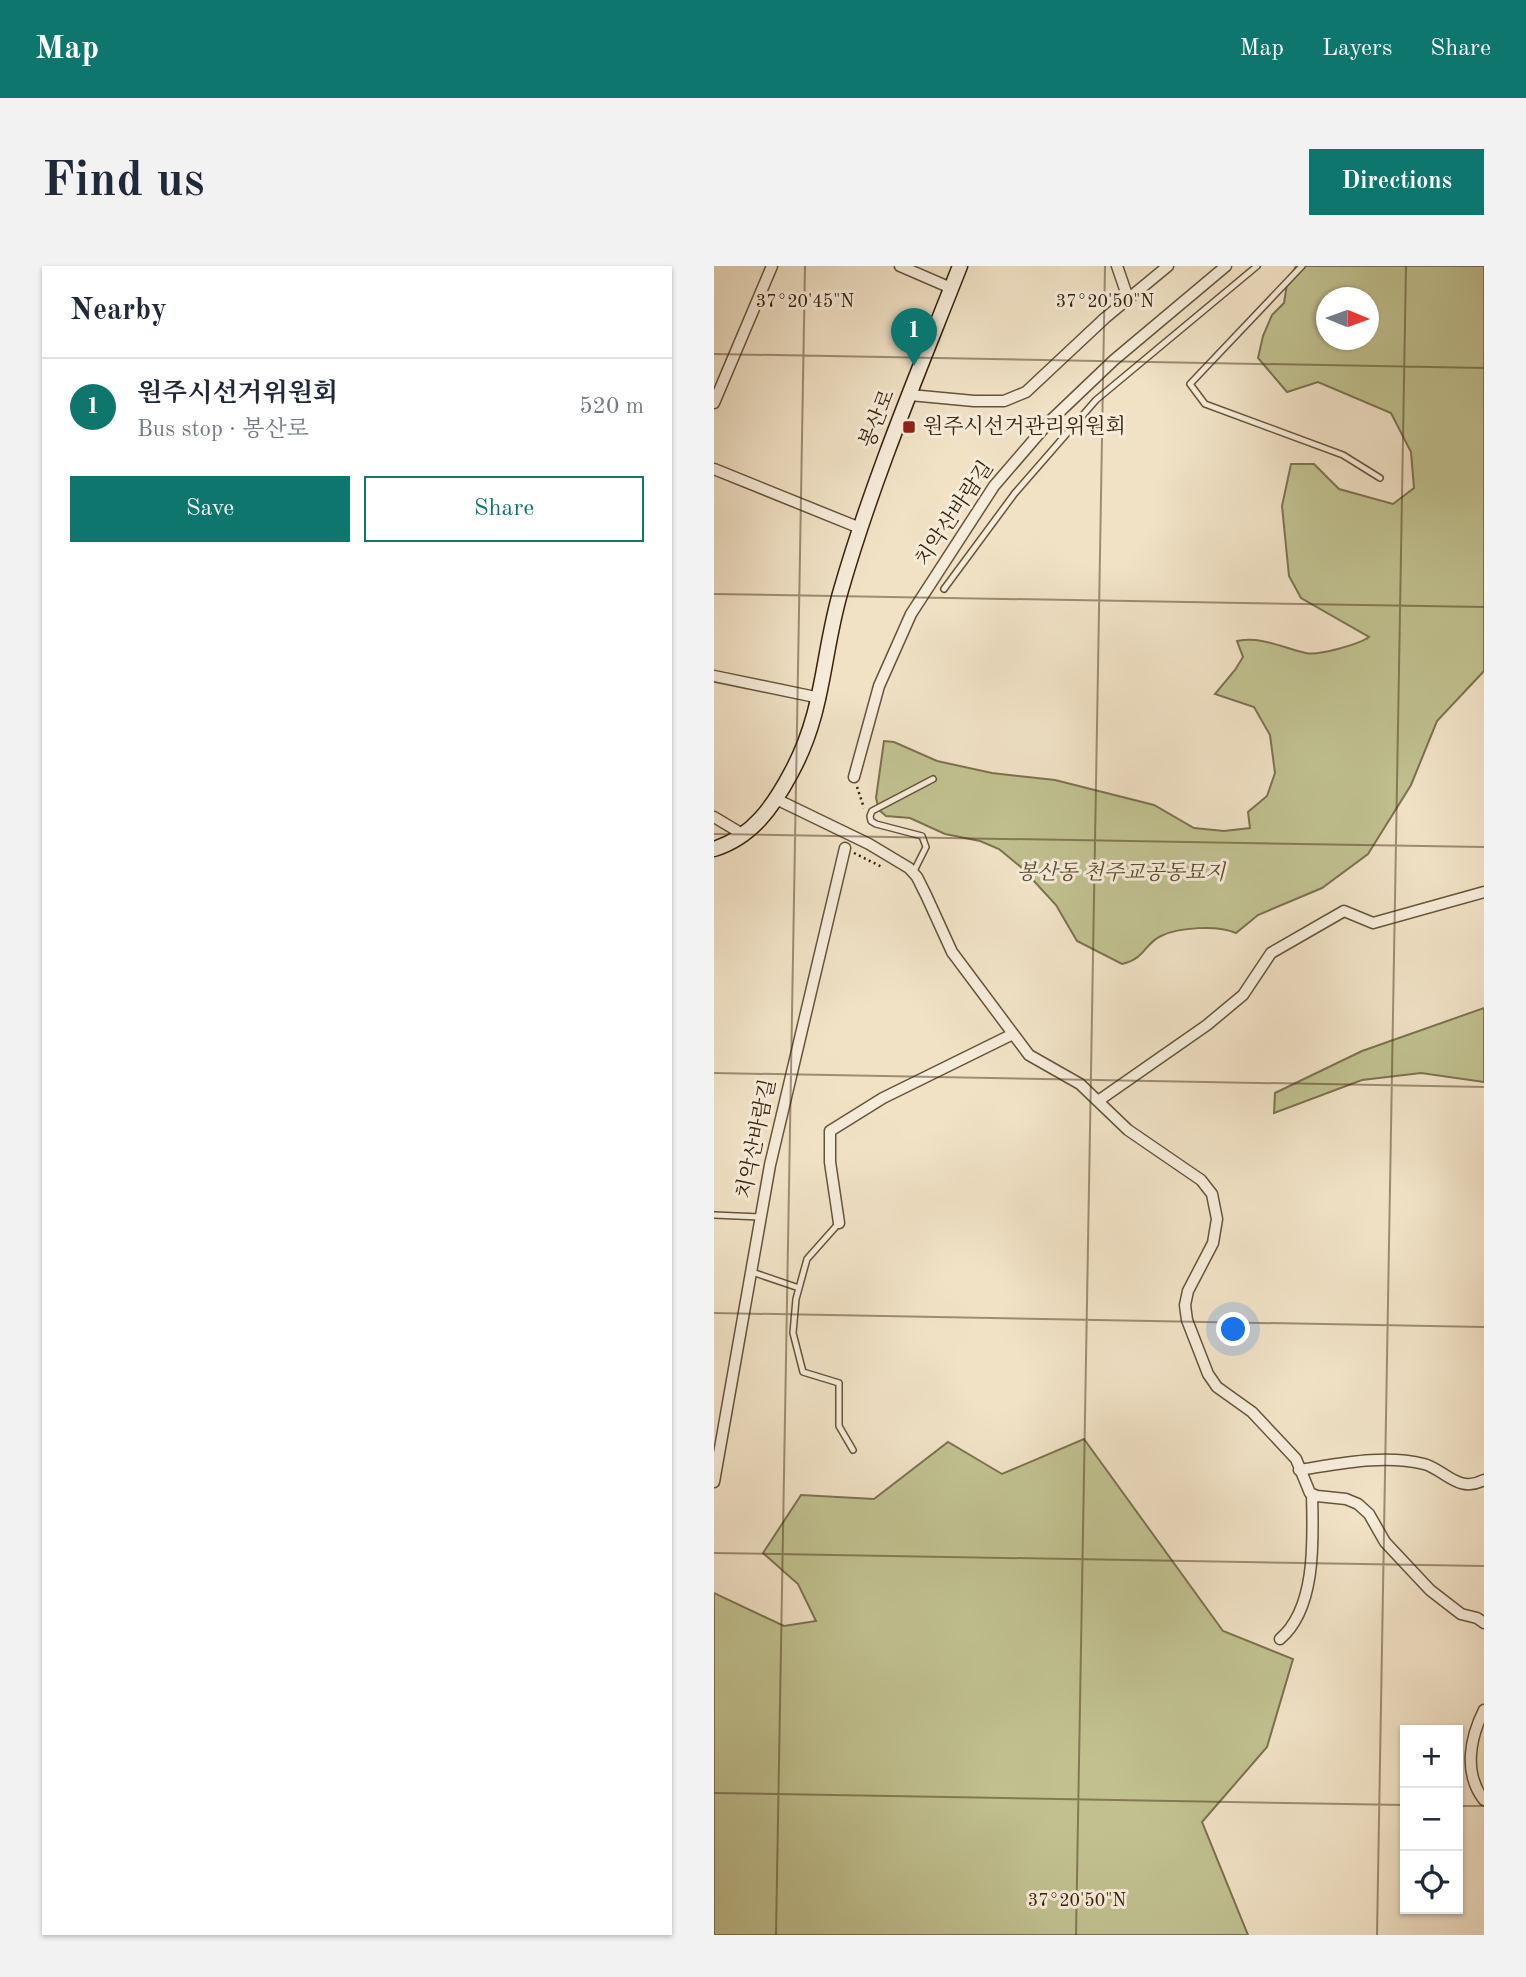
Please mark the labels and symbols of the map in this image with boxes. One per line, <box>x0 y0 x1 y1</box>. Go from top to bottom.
north arrow <box>1316 287 1379 350</box>
text: 37°20'45"N <box>756 293 854 311</box>
text: 37°20'50"N <box>1056 293 1154 311</box>
pin: 1 <box>891 308 937 366</box>
street label: 봉산로 <box>854 386 899 451</box>
place label: 원주시선거관리위원회 <box>923 415 1126 438</box>
marker: 원주시선거관리위원회 <box>901 419 917 435</box>
street label: 치악산바람길 <box>911 457 998 570</box>
park label: 봉산동 천주교공동묘지 <box>1017 861 1227 884</box>
street label: 치악산바람길 <box>732 1077 780 1201</box>
your location <box>1216 1312 1250 1346</box>
text: 37°20'50"N <box>1028 1892 1126 1910</box>

